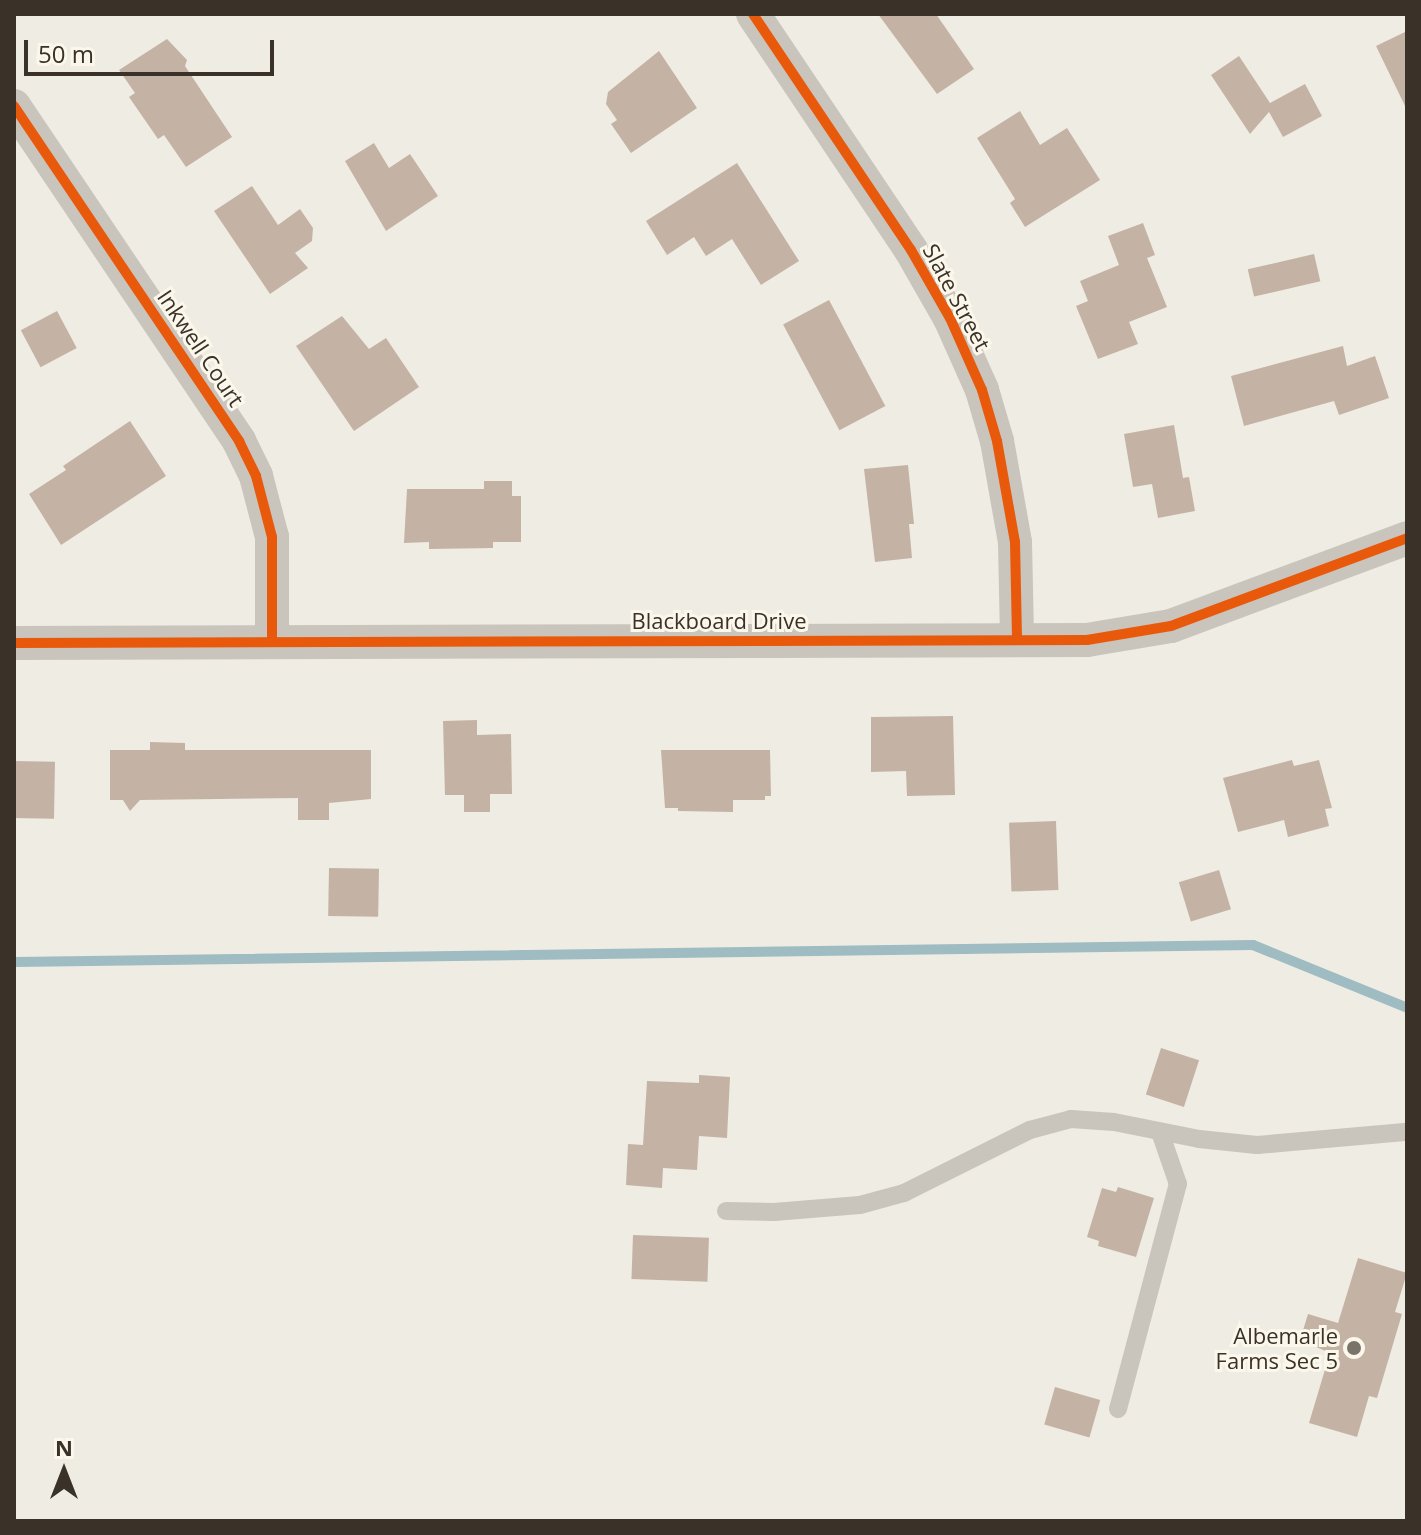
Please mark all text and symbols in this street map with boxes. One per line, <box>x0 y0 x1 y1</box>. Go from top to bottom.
scale bar <box>28 24 278 74</box>
text: 50 m <box>38 37 94 70</box>
street label: Slate Street <box>918 239 996 355</box>
street label: Inkwell Court <box>152 285 250 411</box>
street label: Blackboard Drive <box>631 608 807 634</box>
place label: Albemarle Farms Sec 5 <box>1216 1322 1338 1374</box>
marker: Albemarle Farms Sec 5 <box>1345 1339 1363 1357</box>
north arrow <box>24 1431 104 1511</box>
text: N <box>55 1432 73 1462</box>

